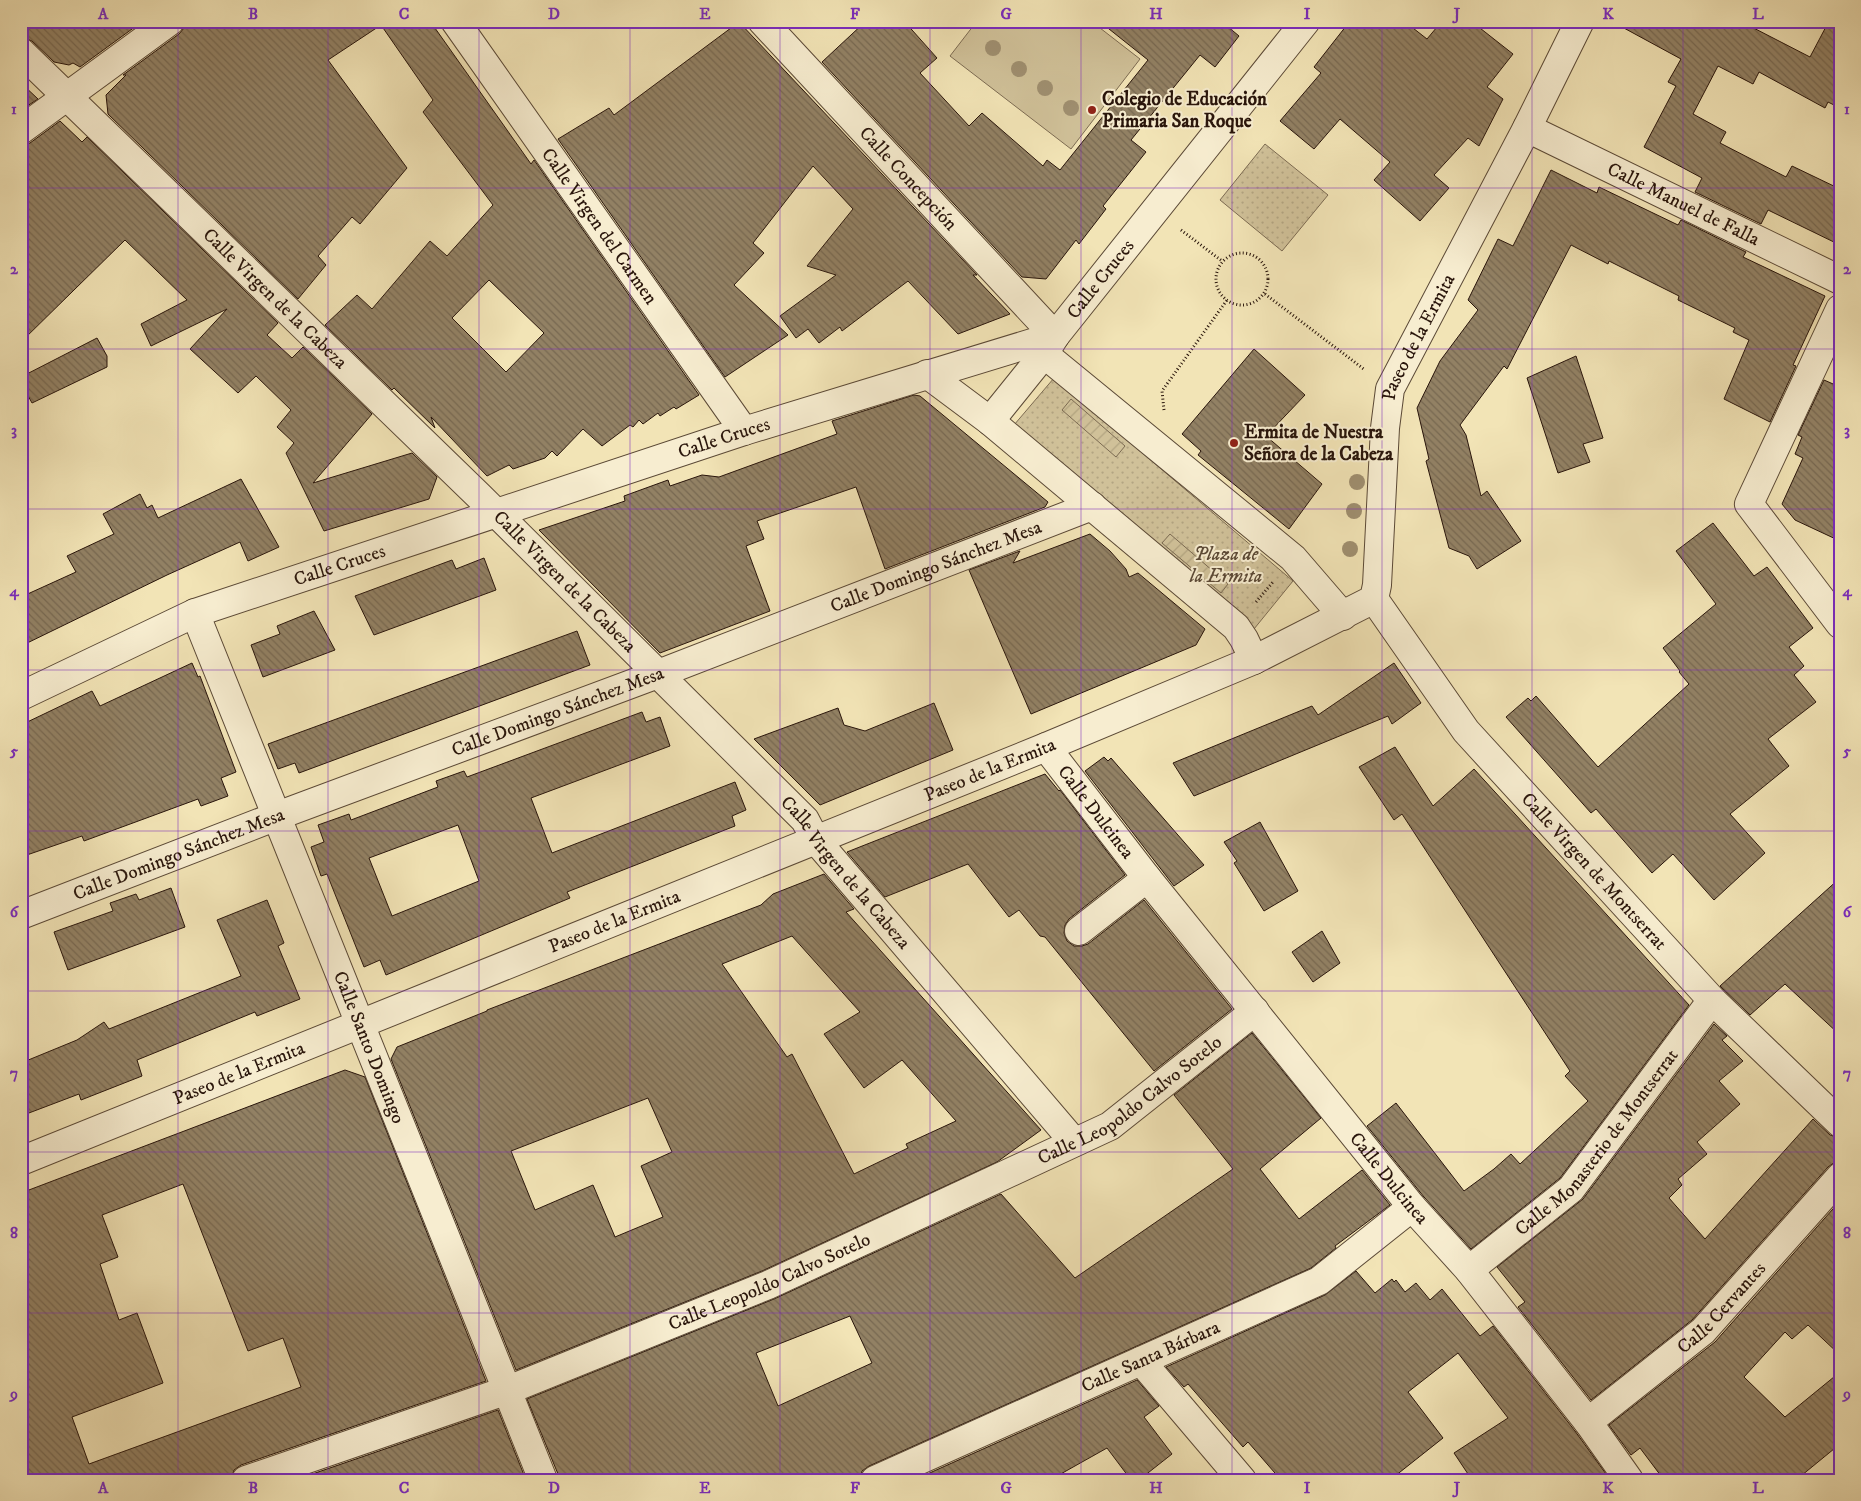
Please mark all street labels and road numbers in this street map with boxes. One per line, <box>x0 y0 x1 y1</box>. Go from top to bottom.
street label: Calle Concepción <box>854 122 962 235</box>
street label: Calle Virgen del Carmen <box>537 143 663 309</box>
street label: Calle Manuel de Falla <box>1604 157 1763 251</box>
street label: Calle Virgen de la Cabeza <box>198 223 352 374</box>
street label: Calle Cruces <box>1062 235 1139 323</box>
street label: Paseo de la Ermita <box>1377 270 1460 402</box>
street label: Calle Cruces <box>675 412 773 464</box>
street label: Calle Virgen de la Cabeza <box>489 505 641 657</box>
street label: Calle Domingo Sánchez Mesa <box>827 515 1045 618</box>
street label: Calle Cruces <box>291 539 388 591</box>
street label: Calle Domingo Sánchez Mesa <box>448 661 667 761</box>
street label: Paseo de la Ermita <box>921 733 1059 806</box>
street label: Calle Dulcinea <box>1053 761 1139 863</box>
street label: Calle Virgen de Montserrat <box>1517 788 1672 955</box>
street label: Calle Virgen de la Cabeza <box>776 791 915 954</box>
street label: Calle Domingo Sánchez Mesa <box>70 803 288 905</box>
street label: Paseo de la Ermita <box>545 884 684 958</box>
street label: Calle Santo Domingo <box>328 968 410 1127</box>
street label: Calle Leopoldo Calvo Sotelo <box>1034 1030 1226 1170</box>
street label: Paseo de la Ermita <box>170 1036 308 1110</box>
street label: Calle Monasterio de Montserrat <box>1510 1044 1683 1241</box>
street label: Calle Dulcinea <box>1345 1127 1433 1229</box>
street label: Calle Leopoldo Calvo Sotelo <box>665 1228 874 1336</box>
street label: Calle Cervantes <box>1672 1257 1770 1359</box>
street label: Calle Santa Bárbara <box>1078 1315 1224 1398</box>

